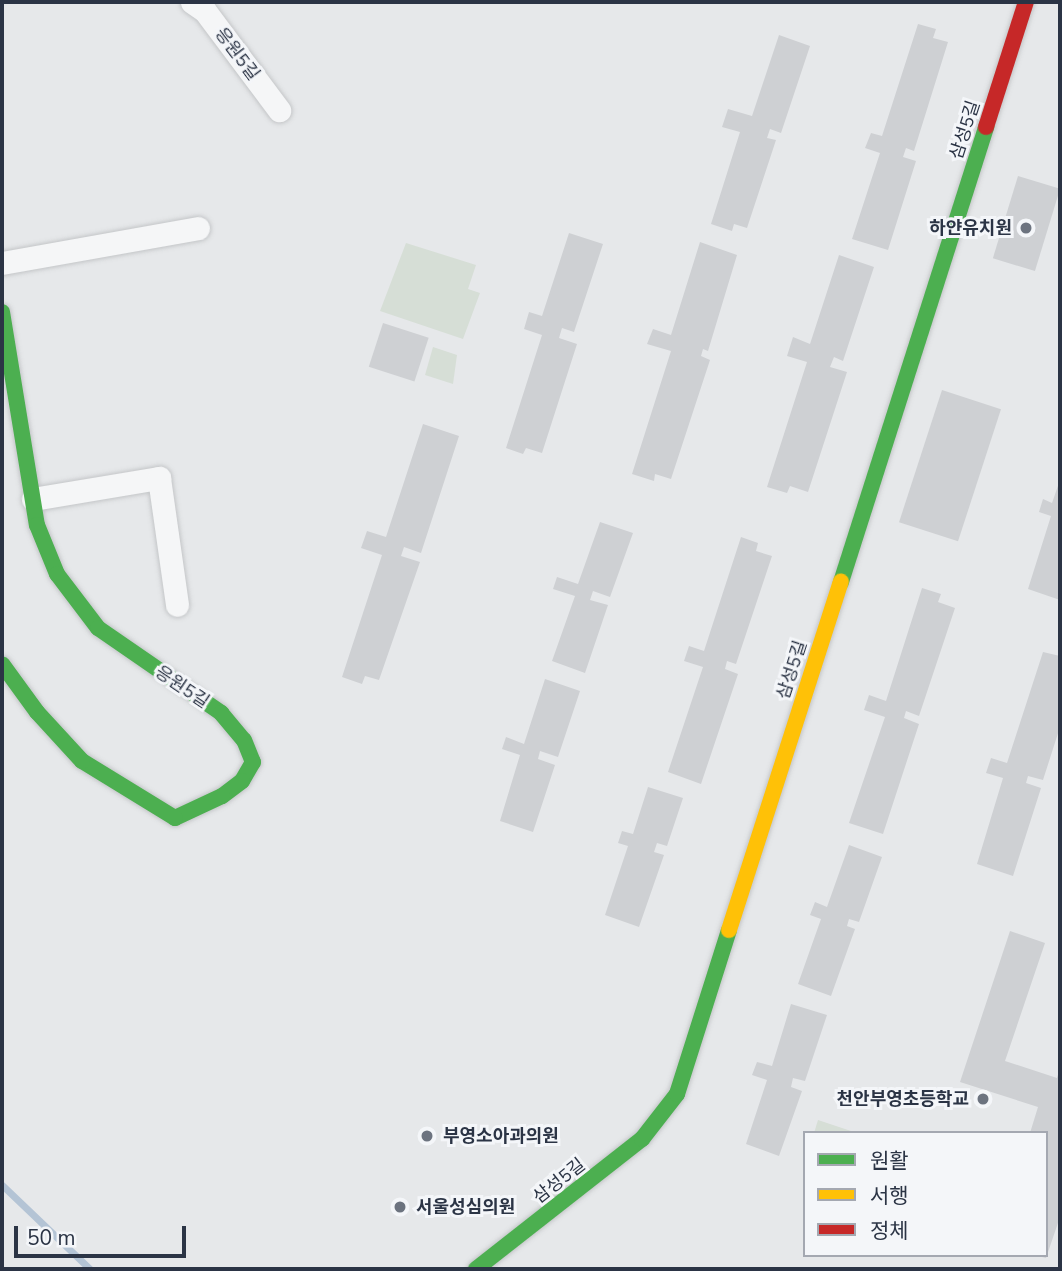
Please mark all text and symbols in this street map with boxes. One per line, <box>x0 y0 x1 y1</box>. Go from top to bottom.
street label: 응원5길 <box>210 23 264 85</box>
street label: 삼성5길 <box>945 98 985 162</box>
place label: 하얀유치원 <box>929 217 1012 239</box>
marker: 하얀유치원 <box>1018 220 1034 236</box>
street label: 삼성5길 <box>772 638 812 702</box>
street label: 응원5길 <box>151 661 213 713</box>
place label: 천안부영초등학교 <box>837 1088 969 1110</box>
marker: 천안부영초등학교 <box>975 1091 991 1107</box>
place label: 부영소아과의원 <box>443 1125 559 1147</box>
marker: 부영소아과의원 <box>417 1126 437 1146</box>
legend <box>803 1131 1048 1257</box>
text: 원활 <box>870 1147 909 1175</box>
street label: 삼성5길 <box>529 1154 589 1208</box>
text: 서행 <box>870 1182 909 1210</box>
place label: 서울성심의원 <box>416 1196 515 1218</box>
marker: 서울성심의원 <box>390 1197 410 1217</box>
scale bar <box>18 1212 189 1256</box>
text: 정체 <box>870 1217 909 1245</box>
text: 50 m <box>27 1224 76 1252</box>

